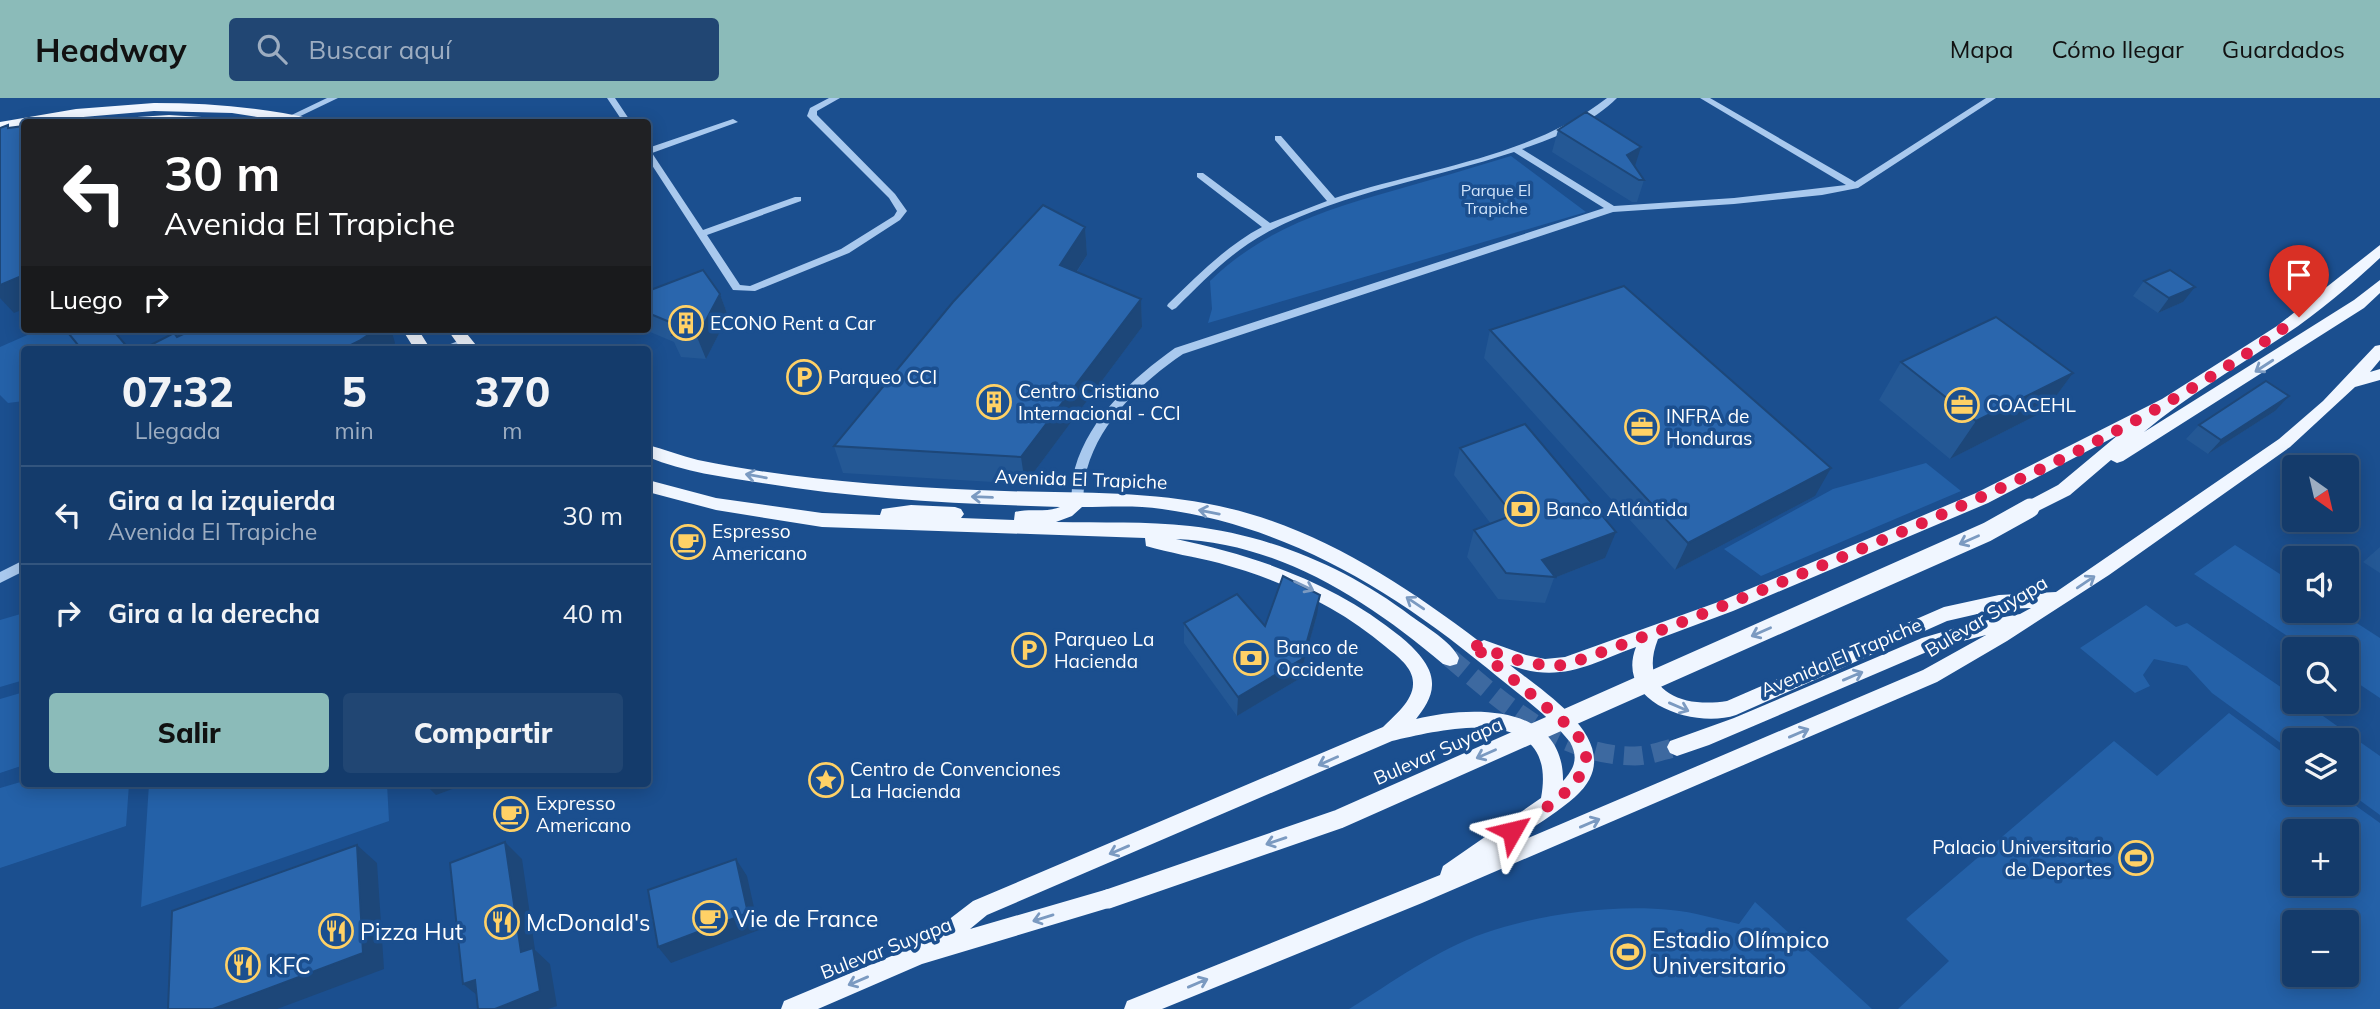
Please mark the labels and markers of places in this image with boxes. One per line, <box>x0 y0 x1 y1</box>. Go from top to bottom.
pin <box>2269 245 2329 317</box>
building icon: ECONO Rent a Car <box>667 304 705 342</box>
place label: ECONO Rent a Car <box>710 311 876 335</box>
parking icon: Parqueo CCI <box>785 358 823 396</box>
place label: Parqueo CCI <box>828 365 937 389</box>
place label: Centro Cristiano Internacional - CCI <box>1018 379 1181 425</box>
building icon: Centro Cristiano Internacional - CCI <box>975 383 1013 421</box>
office icon: COACEHL <box>1943 386 1981 424</box>
place label: COACEHL <box>1986 393 2076 417</box>
place label: INFRA de Honduras <box>1666 404 1753 450</box>
office icon: INFRA de Honduras <box>1623 408 1661 446</box>
bank icon: Banco Atlántida <box>1503 490 1541 528</box>
place label: Banco Atlántida <box>1546 497 1688 521</box>
place label: Espresso Americano <box>712 519 807 565</box>
cafe icon: Espresso Americano <box>669 523 707 561</box>
place label: Parqueo La Hacienda <box>1054 627 1154 673</box>
parking icon: Parqueo La Hacienda <box>1010 631 1048 669</box>
place label: Banco de Occidente <box>1276 635 1364 681</box>
bank icon: Banco de Occidente <box>1232 639 1270 677</box>
place label: Centro de Convenciones La Hacienda <box>850 757 1061 803</box>
place icon: Centro de Convenciones La Hacienda <box>807 761 845 799</box>
place label: Expresso Americano <box>536 791 631 837</box>
cafe icon: Expresso Americano <box>492 795 530 833</box>
place label: Palacio Universitario de Deportes <box>1932 835 2112 881</box>
sports icon: Palacio Universitario de Deportes <box>2117 839 2155 877</box>
cafe icon: Vie de France <box>691 899 729 937</box>
restaurant icon: McDonald's <box>483 903 521 941</box>
place label: Vie de France <box>734 904 878 933</box>
place label: McDonald's <box>526 908 650 937</box>
restaurant icon: Pizza Hut <box>317 912 355 950</box>
place label: Pizza Hut <box>360 917 463 946</box>
place label: Estadio Olímpico Universitario <box>1652 925 1829 980</box>
sports icon: Estadio Olímpico Universitario <box>1609 933 1647 971</box>
restaurant icon: KFC <box>224 946 262 984</box>
place label: KFC <box>268 951 311 980</box>

